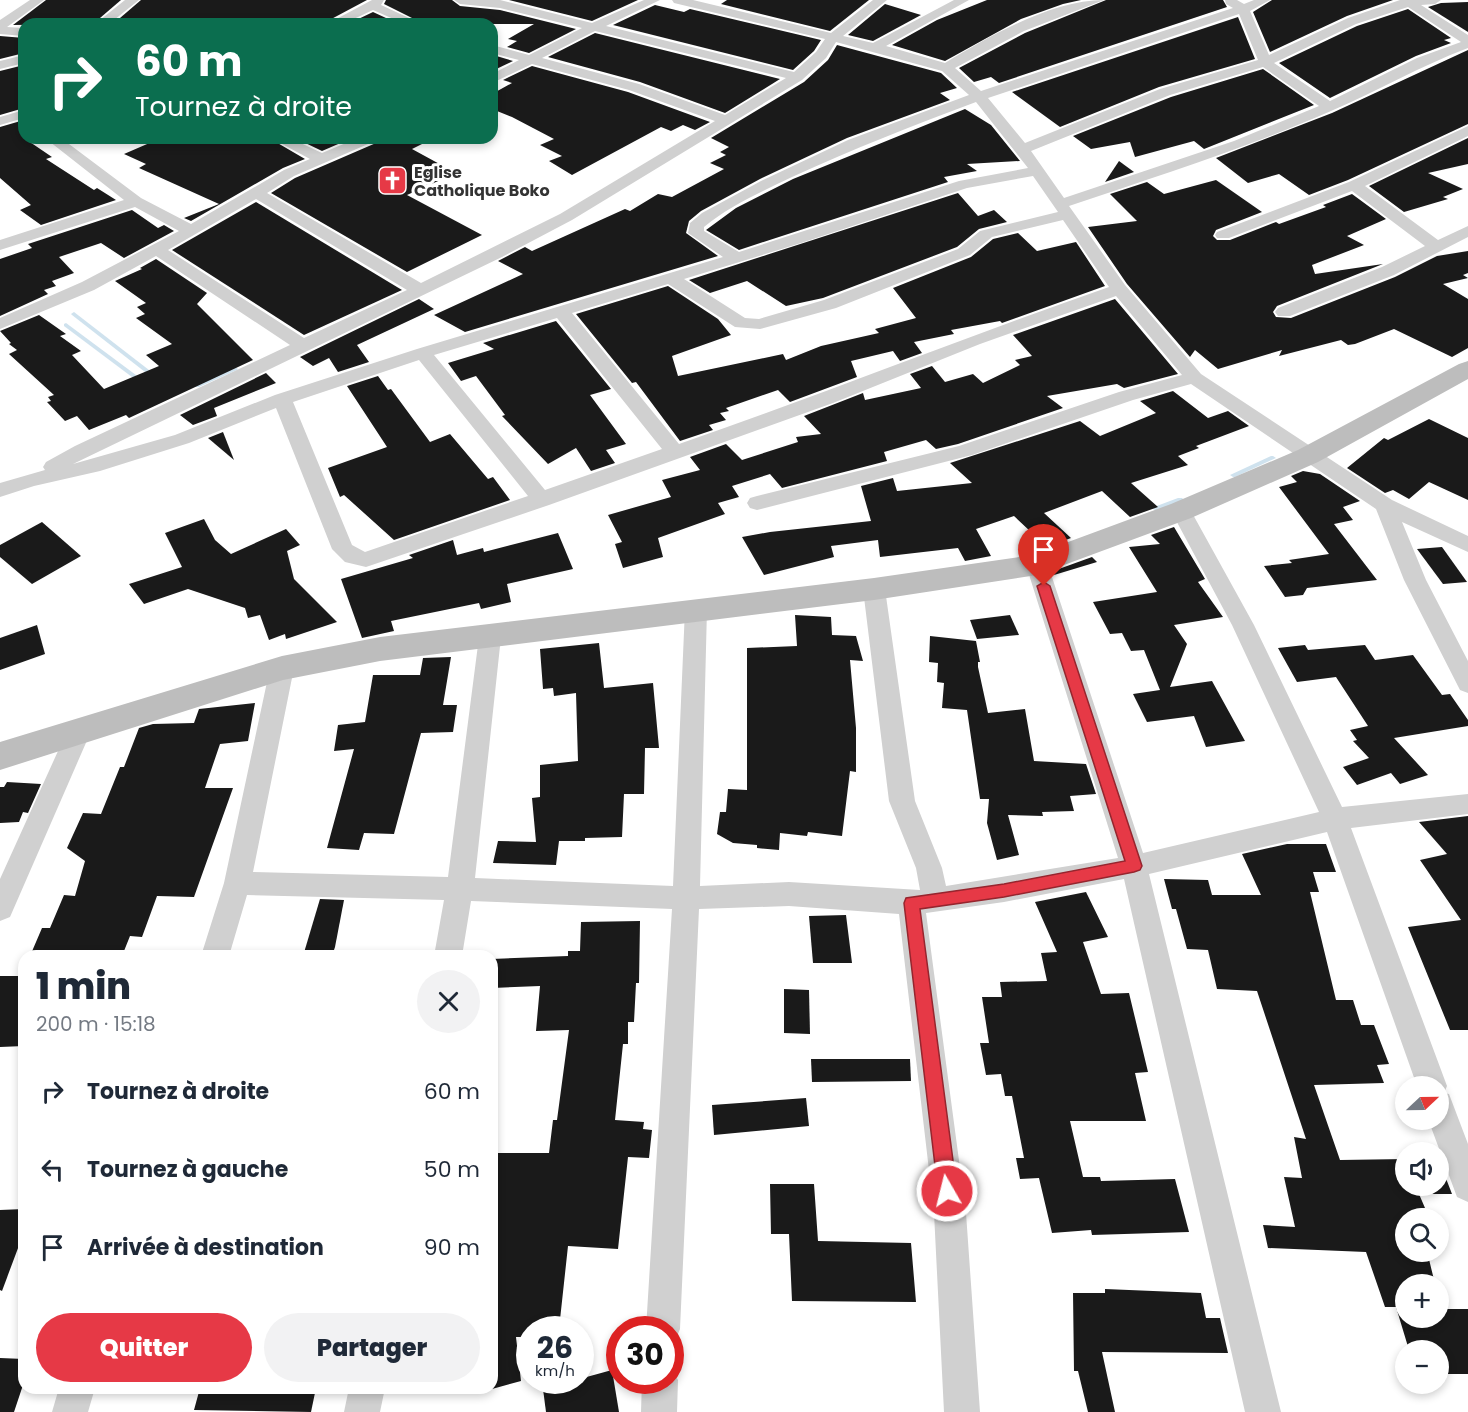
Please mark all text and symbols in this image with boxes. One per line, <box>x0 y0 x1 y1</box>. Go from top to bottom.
text: 60 m <box>135 32 243 91</box>
icon: right <box>36 42 114 120</box>
text: Tournez à droite <box>135 88 352 125</box>
place label: Eglise Catholique Boko <box>414 161 550 202</box>
church icon: Eglise Catholique Boko <box>377 165 409 197</box>
pin <box>1018 524 1069 586</box>
icon: arrive <box>1027 533 1060 566</box>
text: 1 min <box>36 961 131 1012</box>
button: close <box>417 970 480 1033</box>
text: 200 m · 15:18 <box>36 1010 156 1038</box>
icon: right <box>36 1075 69 1108</box>
text: Tournez à droite <box>87 1076 269 1107</box>
text: 60 m <box>424 1076 480 1107</box>
north arrow <box>1395 1076 1449 1130</box>
map controls <box>1395 1076 1449 1394</box>
button: sound <box>1395 1142 1449 1196</box>
icon: left <box>36 1153 69 1186</box>
text: Tournez à gauche <box>87 1154 288 1185</box>
text: 50 m <box>424 1154 480 1185</box>
position arrow <box>915 1159 979 1223</box>
button: search <box>1395 1208 1449 1262</box>
icon: arrive <box>36 1231 69 1264</box>
text: Arrivée à destination <box>87 1232 324 1263</box>
text: 90 m <box>424 1232 480 1263</box>
button: + <box>1395 1274 1449 1328</box>
button: Quitter <box>36 1313 252 1382</box>
button: Partager <box>264 1313 480 1382</box>
speed limit sign: 30 <box>606 1316 684 1394</box>
text: 26 <box>537 1326 573 1369</box>
button: − <box>1395 1340 1449 1394</box>
text: km/h <box>535 1360 575 1381</box>

